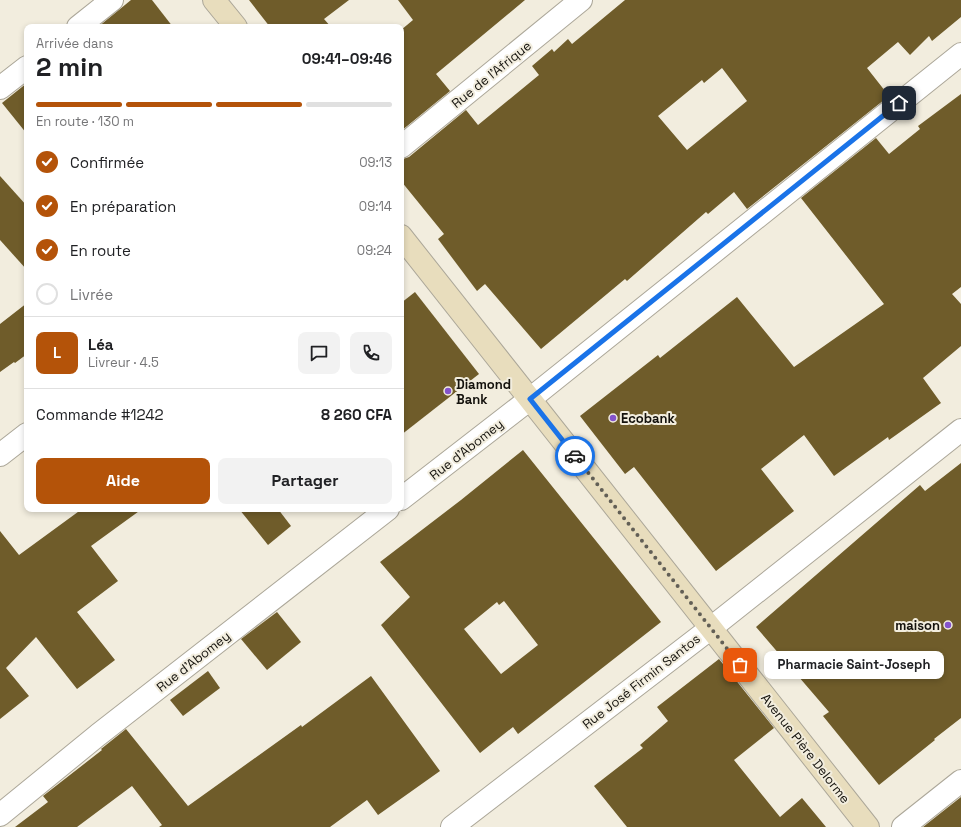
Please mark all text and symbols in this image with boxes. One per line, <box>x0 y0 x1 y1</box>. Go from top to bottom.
text: Arrivée dans <box>36 35 113 52</box>
street label: Rue de l'Afrique <box>448 37 535 112</box>
text: 09:41–09:46 <box>302 49 392 68</box>
text: 2 min <box>36 50 103 84</box>
pin <box>882 86 916 120</box>
icon: home <box>888 92 910 114</box>
text: En route · 130 m <box>36 113 134 130</box>
icon: check <box>36 151 58 173</box>
text: Confirmée <box>70 153 144 172</box>
text: 09:13 <box>359 154 392 171</box>
icon: check <box>36 195 58 217</box>
text: En préparation <box>70 197 176 216</box>
text: 09:14 <box>359 198 392 215</box>
icon: check <box>36 239 58 261</box>
text: En route <box>70 241 131 260</box>
text: 09:24 <box>357 242 392 259</box>
text: Livrée <box>70 285 113 304</box>
button: chat <box>298 332 340 374</box>
button: phone <box>350 332 392 374</box>
text: Léa <box>88 335 113 354</box>
text: L <box>53 343 61 362</box>
text: Livreur · 4.5 <box>88 354 159 371</box>
place label: Diamond Bank <box>456 376 511 408</box>
marker: Diamond Bank <box>443 386 453 396</box>
text: Commande #1242 <box>36 405 164 424</box>
text: 8 260 CFA <box>321 405 392 424</box>
place label: Ecobank <box>621 410 676 427</box>
marker: Ecobank <box>608 413 618 423</box>
street label: Rue d'Abomey <box>426 415 507 484</box>
courier <box>555 436 595 476</box>
icon: car <box>564 445 586 467</box>
button: Aide <box>36 458 210 504</box>
button: Partager <box>218 458 392 504</box>
place label: maison <box>895 617 940 634</box>
marker: maison <box>943 620 953 630</box>
street label: Rue d'Abomey <box>153 627 234 696</box>
street label: Rue José Firmin Santos <box>579 630 704 733</box>
pin <box>723 648 757 682</box>
callout: Pharmacie Saint-Joseph <box>764 651 944 679</box>
icon: bag <box>729 654 751 676</box>
text: Pharmacie Saint-Joseph <box>778 656 930 673</box>
street label: Avenue Pière Delorme <box>757 690 854 807</box>

